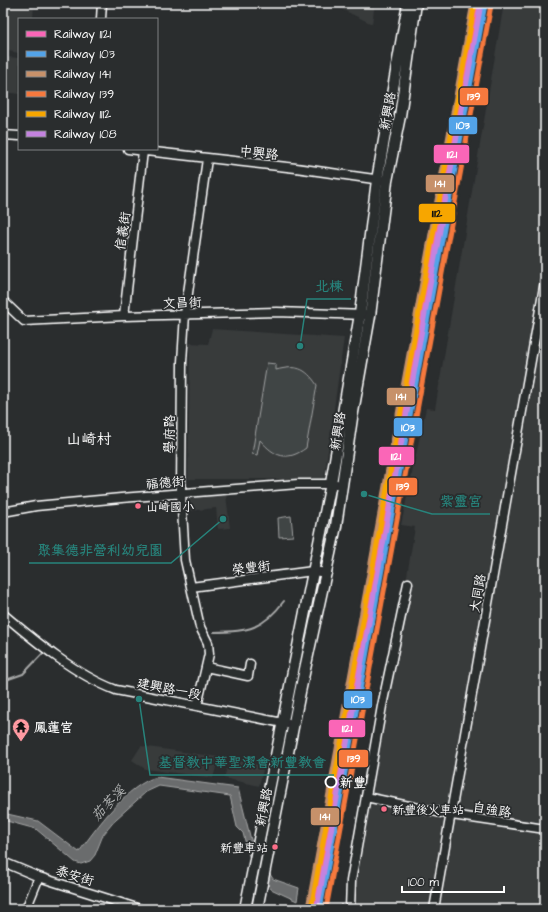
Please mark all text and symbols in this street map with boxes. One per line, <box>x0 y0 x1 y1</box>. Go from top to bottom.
legend <box>18 18 158 150</box>
text: Railway 1121 <box>54 26 112 44</box>
text: Railway 103 <box>54 46 115 64</box>
text: Railway 141 <box>54 66 111 84</box>
text: Railway 139 <box>54 86 114 104</box>
line badge: 139 <box>459 87 489 106</box>
text: 139 <box>467 89 481 104</box>
street label: 新興路 <box>376 90 400 132</box>
text: Railway 1112 <box>54 106 111 124</box>
line badge: 103 <box>448 116 478 135</box>
text: 103 <box>456 118 470 133</box>
text: Railway 108 <box>54 126 117 144</box>
street label: 中興路 <box>239 142 279 164</box>
line badge: 1121 <box>433 144 470 164</box>
text: 1121 <box>447 147 458 162</box>
line badge: 141 <box>425 174 455 193</box>
text: 141 <box>435 176 446 191</box>
line badge: 1112 <box>418 203 456 223</box>
text: 1112 <box>432 206 443 221</box>
street label: 信義街 <box>111 210 135 252</box>
callout: 北棟 <box>307 273 351 299</box>
text: 北棟 <box>315 277 344 297</box>
street label: 文昌街 <box>162 293 202 313</box>
line badge: 141 <box>386 387 416 406</box>
text: 141 <box>396 389 407 404</box>
street label: 新興路 <box>326 410 350 452</box>
street label: 學府路 <box>161 414 179 454</box>
line badge: 103 <box>393 417 423 437</box>
text: 103 <box>401 420 415 435</box>
district label: 山崎村 <box>66 429 112 450</box>
line badge: 1121 <box>378 446 415 466</box>
text: 1121 <box>391 449 402 464</box>
street label: 福德街 <box>145 472 185 494</box>
line badge: 139 <box>388 477 418 496</box>
text: 139 <box>396 479 410 494</box>
callout: 紫靈宫 <box>432 488 490 514</box>
text: 紫靈宫 <box>440 492 482 512</box>
place label: 山崎國小 <box>146 499 194 516</box>
marker: 山崎國小 <box>133 501 143 511</box>
callout: 聚集德非營利幼兒園 <box>29 537 171 563</box>
text: 聚集德非營利幼兒園 <box>37 541 163 561</box>
street label: 榮豐街 <box>231 557 272 579</box>
street label: 大同路 <box>466 572 490 614</box>
street label: 建興路一段 <box>135 674 202 704</box>
line badge: 103 <box>343 690 373 709</box>
text: 103 <box>351 692 365 707</box>
temple icon: 鳳蓮宮 <box>11 717 31 742</box>
place label: 鳳蓮宮 <box>34 719 73 737</box>
line badge: 1121 <box>328 719 366 738</box>
text: 1121 <box>342 721 353 736</box>
callout: 基督教中華聖潔會新豐教會 <box>150 749 334 775</box>
line badge: 139 <box>338 749 369 768</box>
text: 139 <box>347 751 361 766</box>
text: 基督教中華聖潔會新豐教會 <box>158 753 326 773</box>
place label: 新豐 <box>340 774 366 792</box>
marker: 新豐 <box>324 775 338 789</box>
water label: 茄苳溪 <box>87 781 131 826</box>
street label: 新興路 <box>251 786 277 828</box>
street label: 自強路 <box>471 798 513 822</box>
place label: 新豐後火車站 <box>392 802 464 819</box>
marker: 新豐後火車站 <box>379 804 389 814</box>
line badge: 141 <box>310 807 340 826</box>
text: 141 <box>320 809 331 824</box>
place label: 新豐車站 <box>220 840 268 857</box>
marker: 新豐車站 <box>270 842 280 852</box>
street label: 泰安街 <box>53 862 96 890</box>
scale bar <box>402 868 504 894</box>
text: 100 m <box>408 874 439 891</box>

